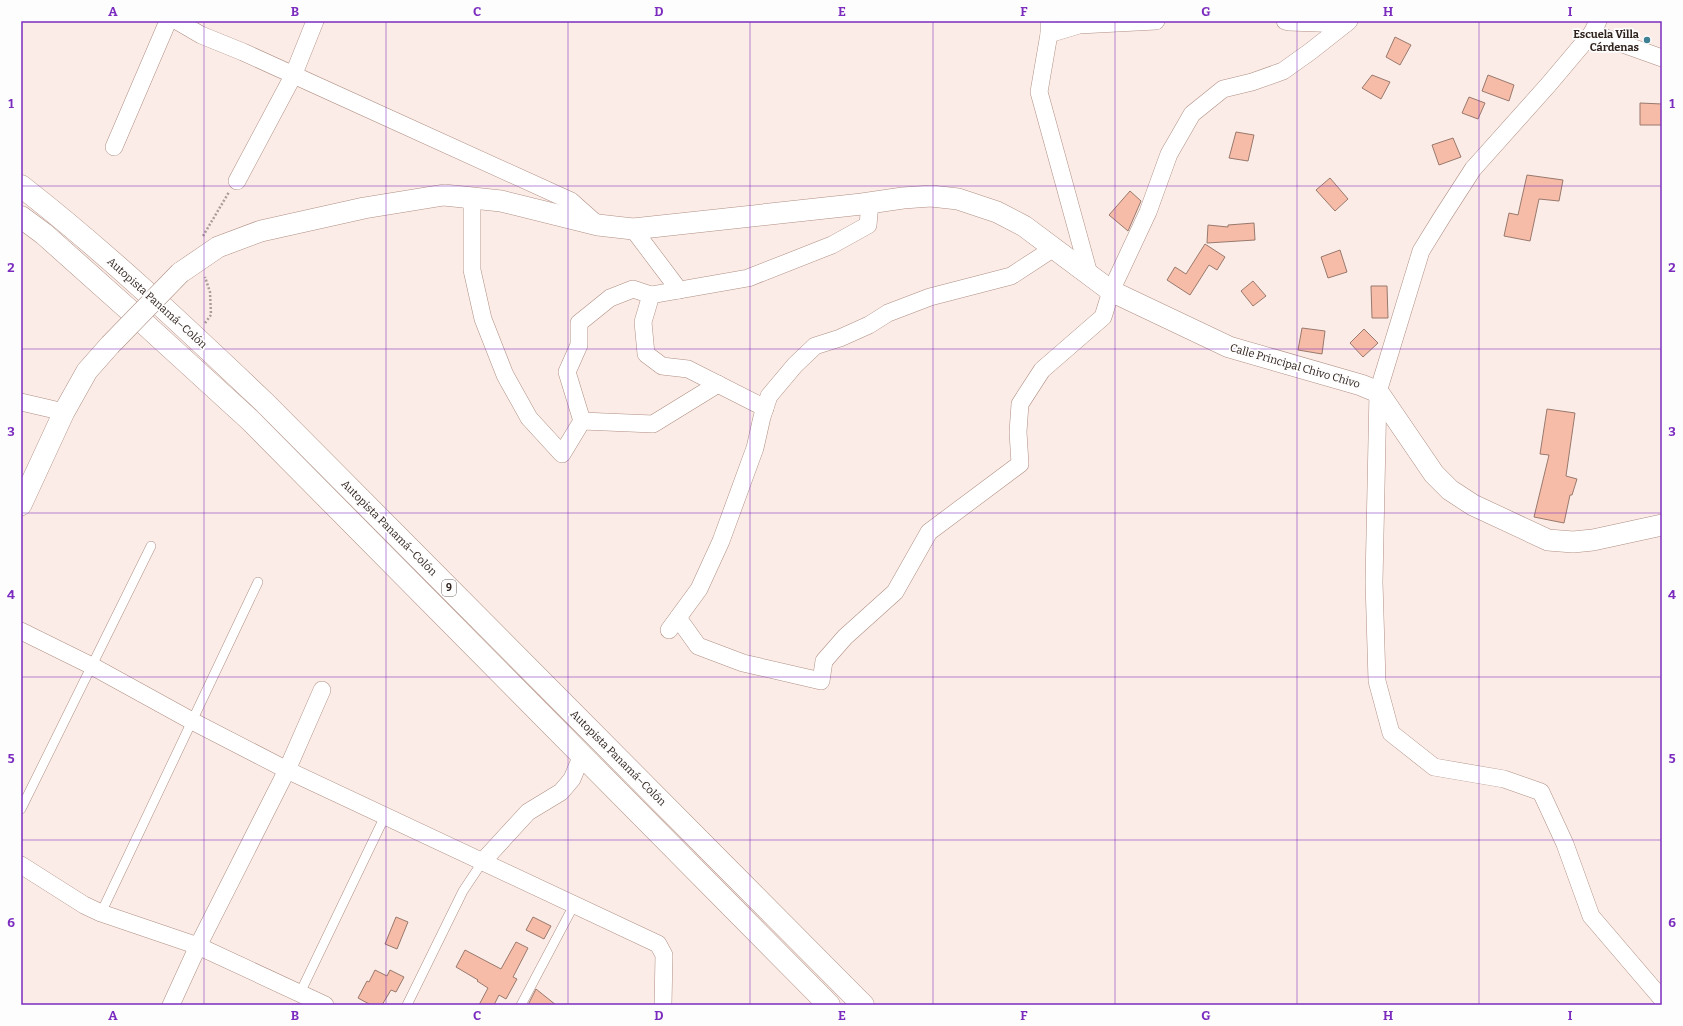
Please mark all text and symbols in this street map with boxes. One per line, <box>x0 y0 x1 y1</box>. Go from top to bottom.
text: A <box>108 4 118 19</box>
text: B <box>291 4 299 19</box>
text: C <box>473 4 481 19</box>
text: D <box>654 4 664 19</box>
text: E <box>838 4 846 19</box>
text: F <box>1020 4 1028 19</box>
text: G <box>1201 4 1211 19</box>
text: H <box>1383 4 1393 19</box>
text: I <box>1568 4 1573 19</box>
place label: Escuela Villa Cárdenas <box>1573 28 1640 54</box>
marker: Escuela Villa Cárdenas <box>1642 35 1652 45</box>
text: 1 <box>8 96 14 111</box>
text: 1 <box>1669 96 1675 111</box>
street label: Autopista Panamá–Colón <box>104 255 210 351</box>
text: 2 <box>7 260 15 275</box>
text: 2 <box>1668 260 1676 275</box>
street label: Calle Principal Chivo Chivo <box>1228 341 1362 391</box>
text: 3 <box>7 424 15 439</box>
text: 3 <box>1668 424 1676 439</box>
street label: Autopista Panamá–Colón <box>339 478 440 579</box>
road number: 9 <box>442 580 456 596</box>
text: 4 <box>7 587 15 602</box>
text: 4 <box>1668 587 1676 602</box>
street label: Autopista Panamá–Colón <box>568 708 669 809</box>
text: 5 <box>7 751 15 766</box>
text: 5 <box>1668 751 1676 766</box>
text: 6 <box>7 915 15 930</box>
text: 6 <box>1668 915 1676 930</box>
text: A <box>108 1008 118 1023</box>
text: B <box>291 1008 299 1023</box>
text: C <box>473 1008 481 1023</box>
text: D <box>654 1008 664 1023</box>
text: E <box>838 1008 846 1023</box>
text: F <box>1020 1008 1028 1023</box>
text: G <box>1201 1008 1211 1023</box>
text: H <box>1383 1008 1393 1023</box>
text: I <box>1568 1008 1573 1023</box>

